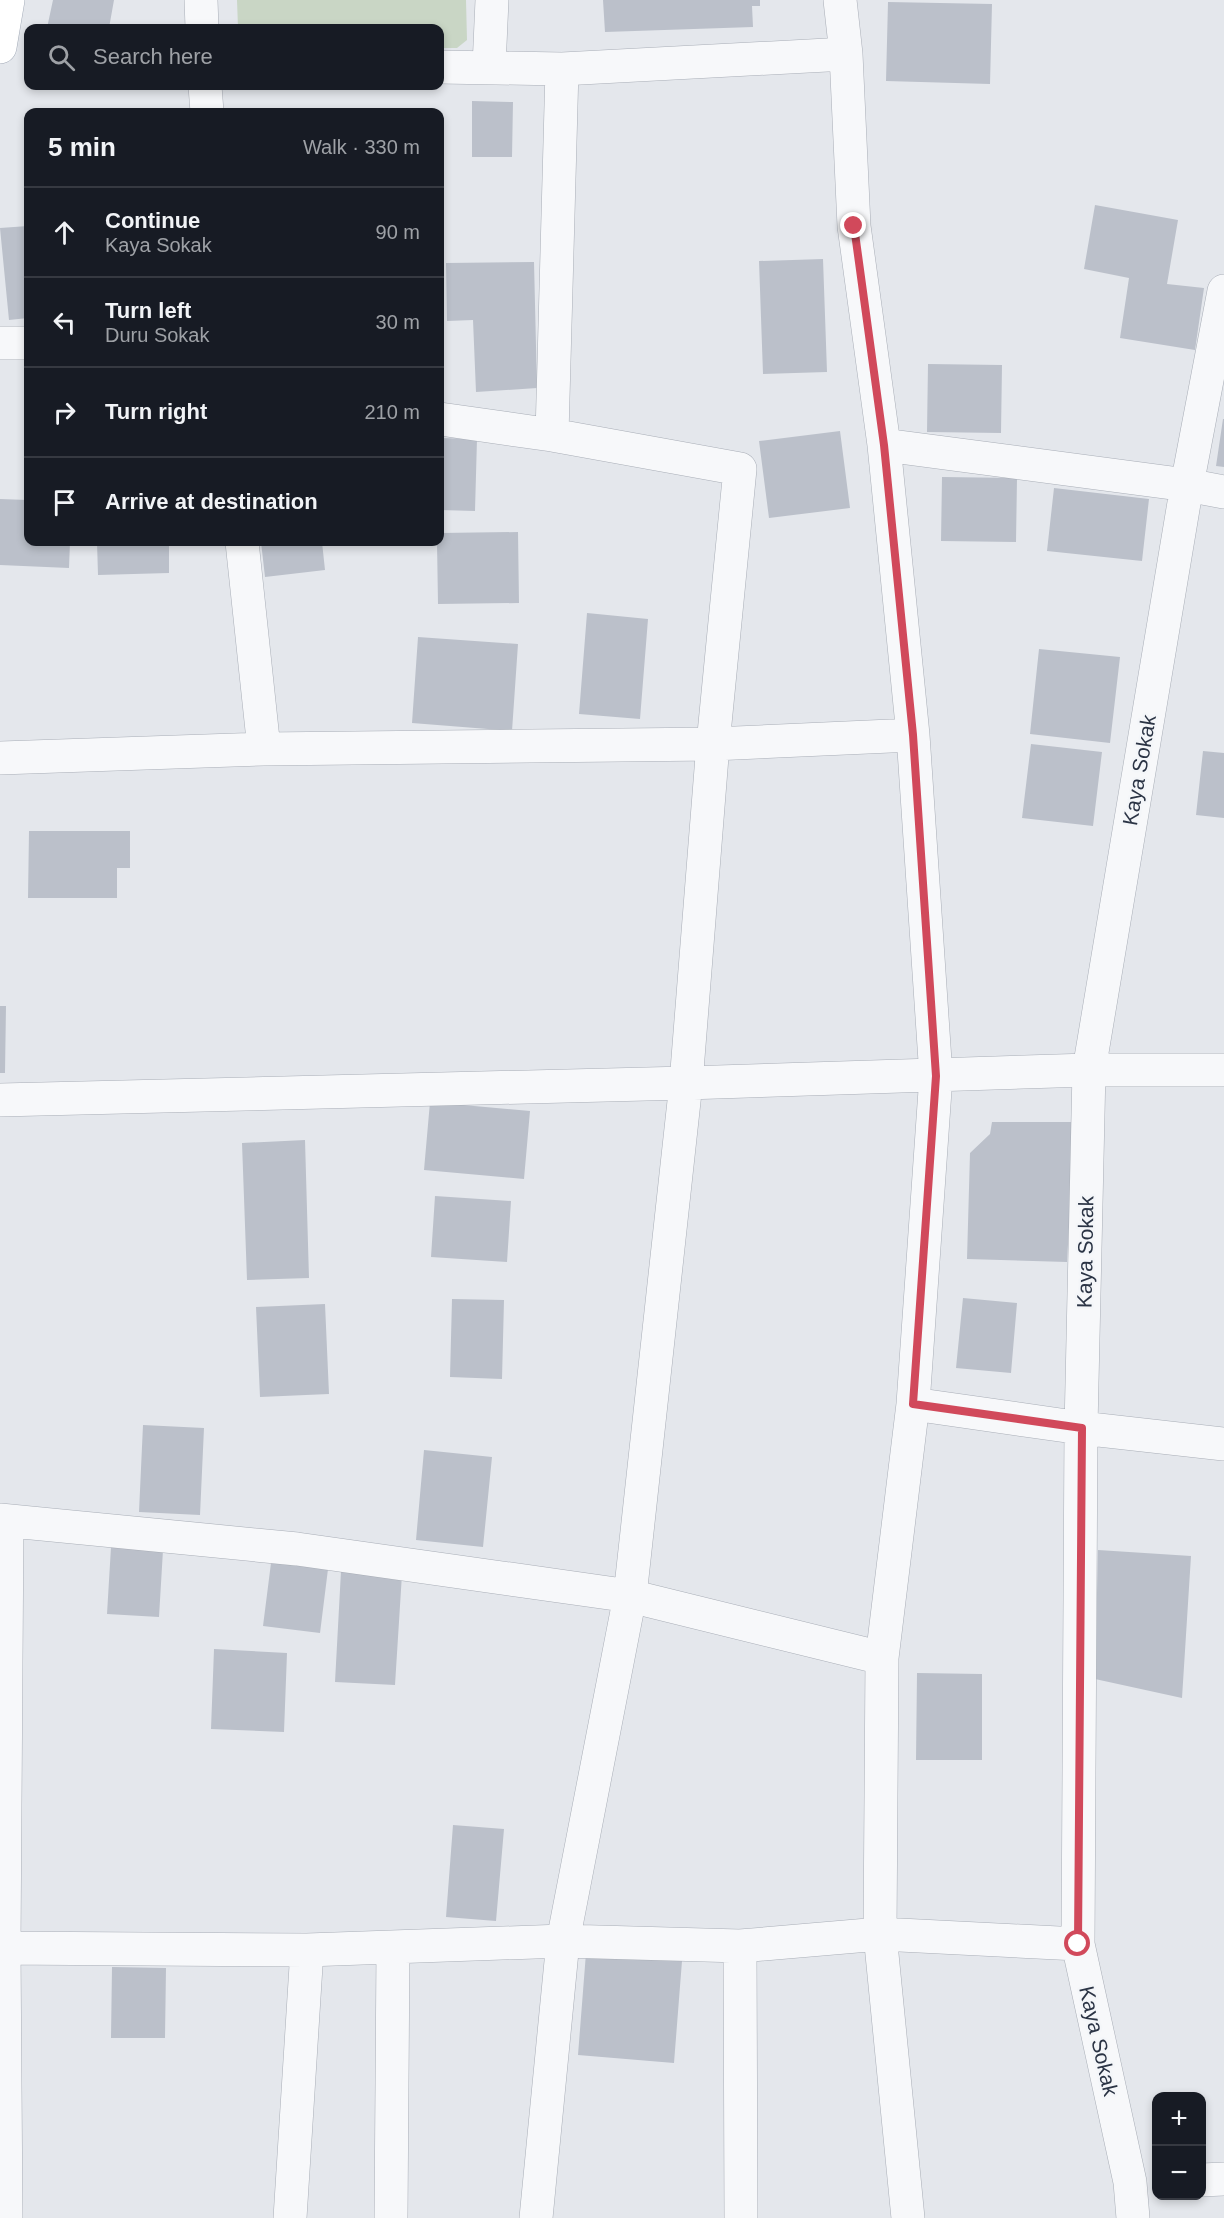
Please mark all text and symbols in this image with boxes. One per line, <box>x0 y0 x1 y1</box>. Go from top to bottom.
search box <box>24 24 444 90</box>
icon: search <box>45 41 78 74</box>
text: Search here <box>93 44 213 69</box>
text: 5 min <box>48 132 116 162</box>
text: Walk · 330 m <box>303 136 420 158</box>
text: Continue <box>105 208 200 233</box>
route end <box>840 212 866 238</box>
icon: ahead <box>48 216 81 249</box>
text: 90 m <box>376 221 420 243</box>
text: Kaya Sokak <box>105 234 212 256</box>
text: Turn left <box>105 298 191 323</box>
icon: left <box>48 306 81 339</box>
text: 30 m <box>376 311 420 333</box>
text: Duru Sokak <box>105 324 210 346</box>
icon: right <box>48 396 81 429</box>
text: Turn right <box>105 399 207 424</box>
text: 210 m <box>364 401 420 423</box>
icon: arrive <box>48 486 81 519</box>
text: Arrive at destination <box>105 489 318 514</box>
street label: Kaya Sokak <box>1118 712 1160 827</box>
street label: Kaya Sokak <box>1073 1195 1097 1308</box>
route start <box>1064 1930 1090 1956</box>
street label: Kaya Sokak <box>1075 1984 1123 2099</box>
map controls <box>1152 2092 1206 2200</box>
button: + <box>1152 2092 1206 2146</box>
button: − <box>1152 2146 1206 2200</box>

